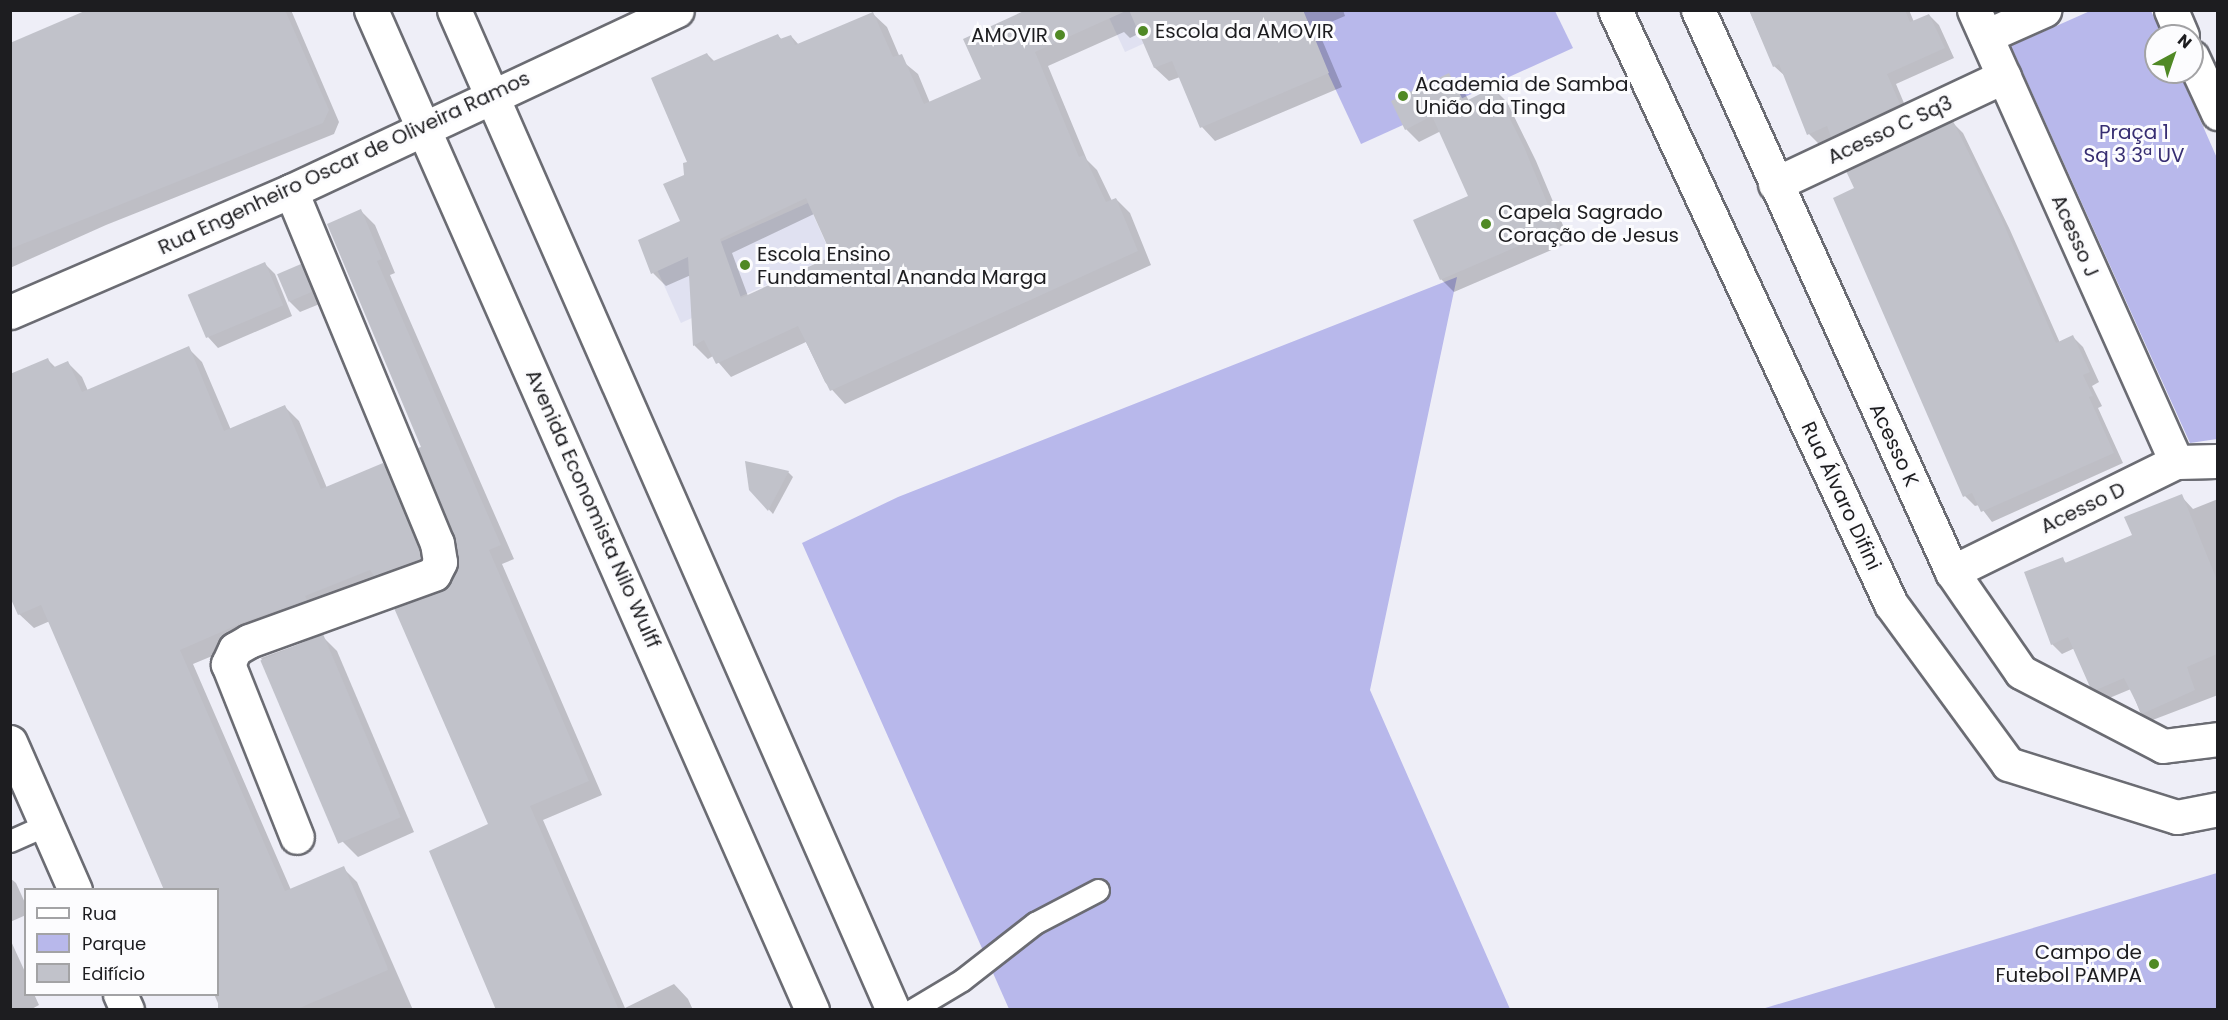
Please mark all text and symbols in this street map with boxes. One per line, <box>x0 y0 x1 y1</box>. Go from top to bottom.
place label: Escola da AMOVIR <box>1155 19 1334 43</box>
place label: AMOVIR <box>971 23 1048 47</box>
marker: Escola da AMOVIR <box>1136 24 1150 38</box>
north arrow <box>2144 24 2204 84</box>
marker: AMOVIR <box>1053 28 1067 42</box>
text: N <box>2173 29 2197 54</box>
street label: Rua Engenheiro Oscar de Oliveira Ramos <box>154 66 534 260</box>
place label: Academia de Samba União da Tinga <box>1415 72 1629 119</box>
marker: Academia de Samba União da Tinga <box>1396 89 1410 103</box>
street label: Acesso C Sq3 <box>1824 91 1956 169</box>
park label: Praça 1 Sq 3 3ª UV <box>2084 121 2184 168</box>
street label: Acesso J <box>2046 191 2104 281</box>
place label: Capela Sagrado Coração de Jesus <box>1498 201 1679 248</box>
marker: Capela Sagrado Coração de Jesus <box>1479 217 1493 231</box>
place label: Escola Ensino Fundamental Ananda Marga <box>757 242 1047 289</box>
marker: Escola Ensino Fundamental Ananda Marga <box>738 258 752 272</box>
street label: Avenida Economista Nilo Wulff <box>521 366 665 652</box>
street label: Acesso K <box>1864 400 1924 490</box>
street label: Rua Álvaro Difini <box>1796 418 1886 574</box>
street label: Acesso D <box>2037 477 2129 539</box>
legend <box>24 888 219 996</box>
text: Rua <box>82 901 117 926</box>
text: Parque <box>82 931 146 956</box>
place label: Campo de Futebol PAMPA <box>1996 940 2142 987</box>
marker: Campo de Futebol PAMPA <box>2147 957 2161 971</box>
text: Edifício <box>82 961 145 986</box>

